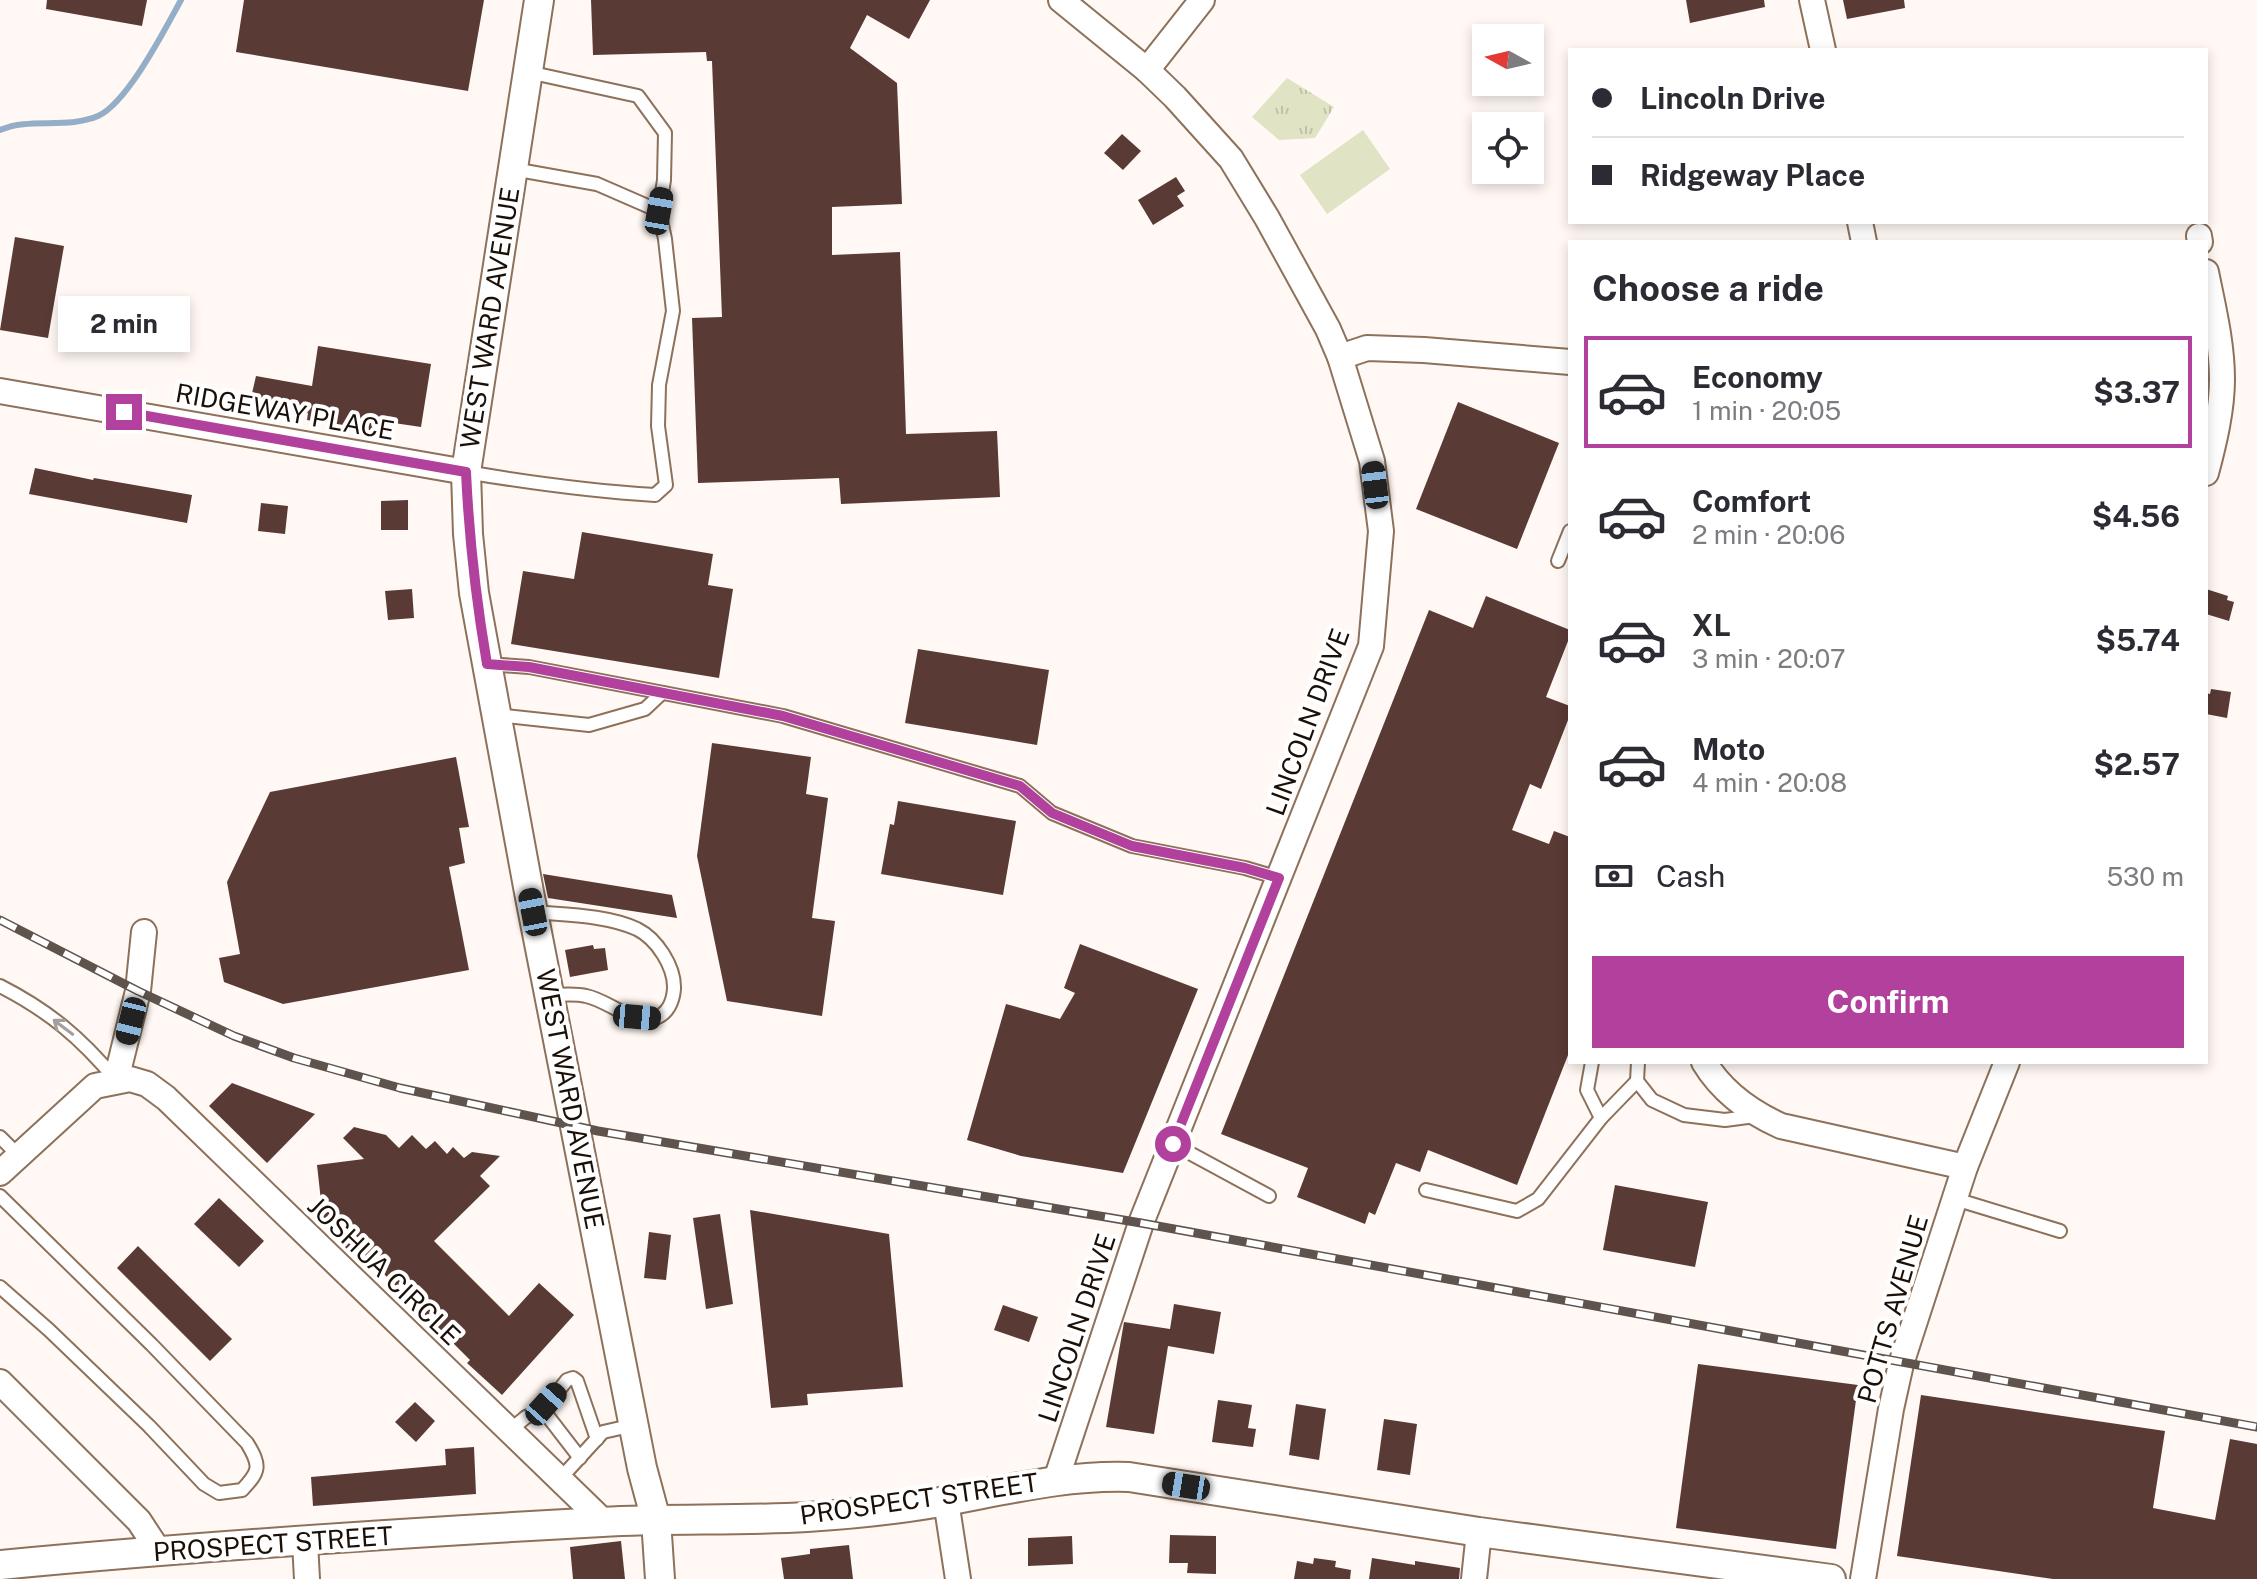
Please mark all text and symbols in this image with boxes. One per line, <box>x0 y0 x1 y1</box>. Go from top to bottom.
north arrow <box>1472 24 1544 96</box>
map controls <box>1472 24 1544 184</box>
text: Lincoln Drive <box>1640 80 1826 116</box>
button: locate <box>1472 112 1544 184</box>
text: Ridgeway Place <box>1640 157 1865 193</box>
street label: WEST WARD AVENUE <box>454 185 526 451</box>
car <box>643 185 675 237</box>
text: Choose a ride <box>1592 267 1824 309</box>
callout: 2 min <box>58 296 190 352</box>
text: 2 min <box>90 308 158 339</box>
icon: car <box>1596 356 1668 428</box>
text: Economy <box>1692 359 1823 395</box>
text: $3.37 <box>2093 374 2180 410</box>
street label: RIDGEWAY PLACE <box>173 377 397 446</box>
route end <box>106 394 142 430</box>
text: 1 min · 20:05 <box>1692 395 1841 426</box>
car <box>1360 460 1390 510</box>
icon: car <box>1596 480 1668 552</box>
text: Comfort <box>1692 483 1811 519</box>
text: $4.56 <box>2092 498 2180 534</box>
text: 2 min · 20:06 <box>1692 519 1846 550</box>
icon: car <box>1596 604 1668 676</box>
text: XL <box>1692 607 1731 643</box>
text: $5.74 <box>2096 622 2180 658</box>
street label: LINCOLN DRIVE <box>1259 624 1356 819</box>
text: 3 min · 20:07 <box>1692 643 1846 674</box>
icon: car <box>1596 728 1668 800</box>
text: Moto <box>1692 731 1765 767</box>
text: $2.57 <box>2093 746 2180 782</box>
text: 4 min · 20:08 <box>1692 767 1847 798</box>
icon: cash <box>1592 854 1636 898</box>
text: Cash <box>1656 858 1725 894</box>
text: 530 m <box>2106 861 2184 892</box>
car <box>517 886 549 938</box>
button: Confirm <box>1592 956 2184 1048</box>
street label: WEST WARD AVENUE <box>530 966 611 1232</box>
car <box>114 995 148 1047</box>
car <box>612 1003 662 1031</box>
one-way arrow <box>53 1018 75 1035</box>
route start <box>1155 1126 1191 1162</box>
street label: JOSHUA CIRCLE <box>302 1190 467 1351</box>
street label: POTTS AVENUE <box>1851 1211 1934 1407</box>
street label: LINCOLN DRIVE <box>1031 1230 1122 1426</box>
car <box>521 1378 571 1430</box>
street label: PROSPECT STREET <box>798 1466 1040 1531</box>
car <box>1160 1470 1212 1502</box>
street label: PROSPECT STREET <box>152 1520 394 1567</box>

